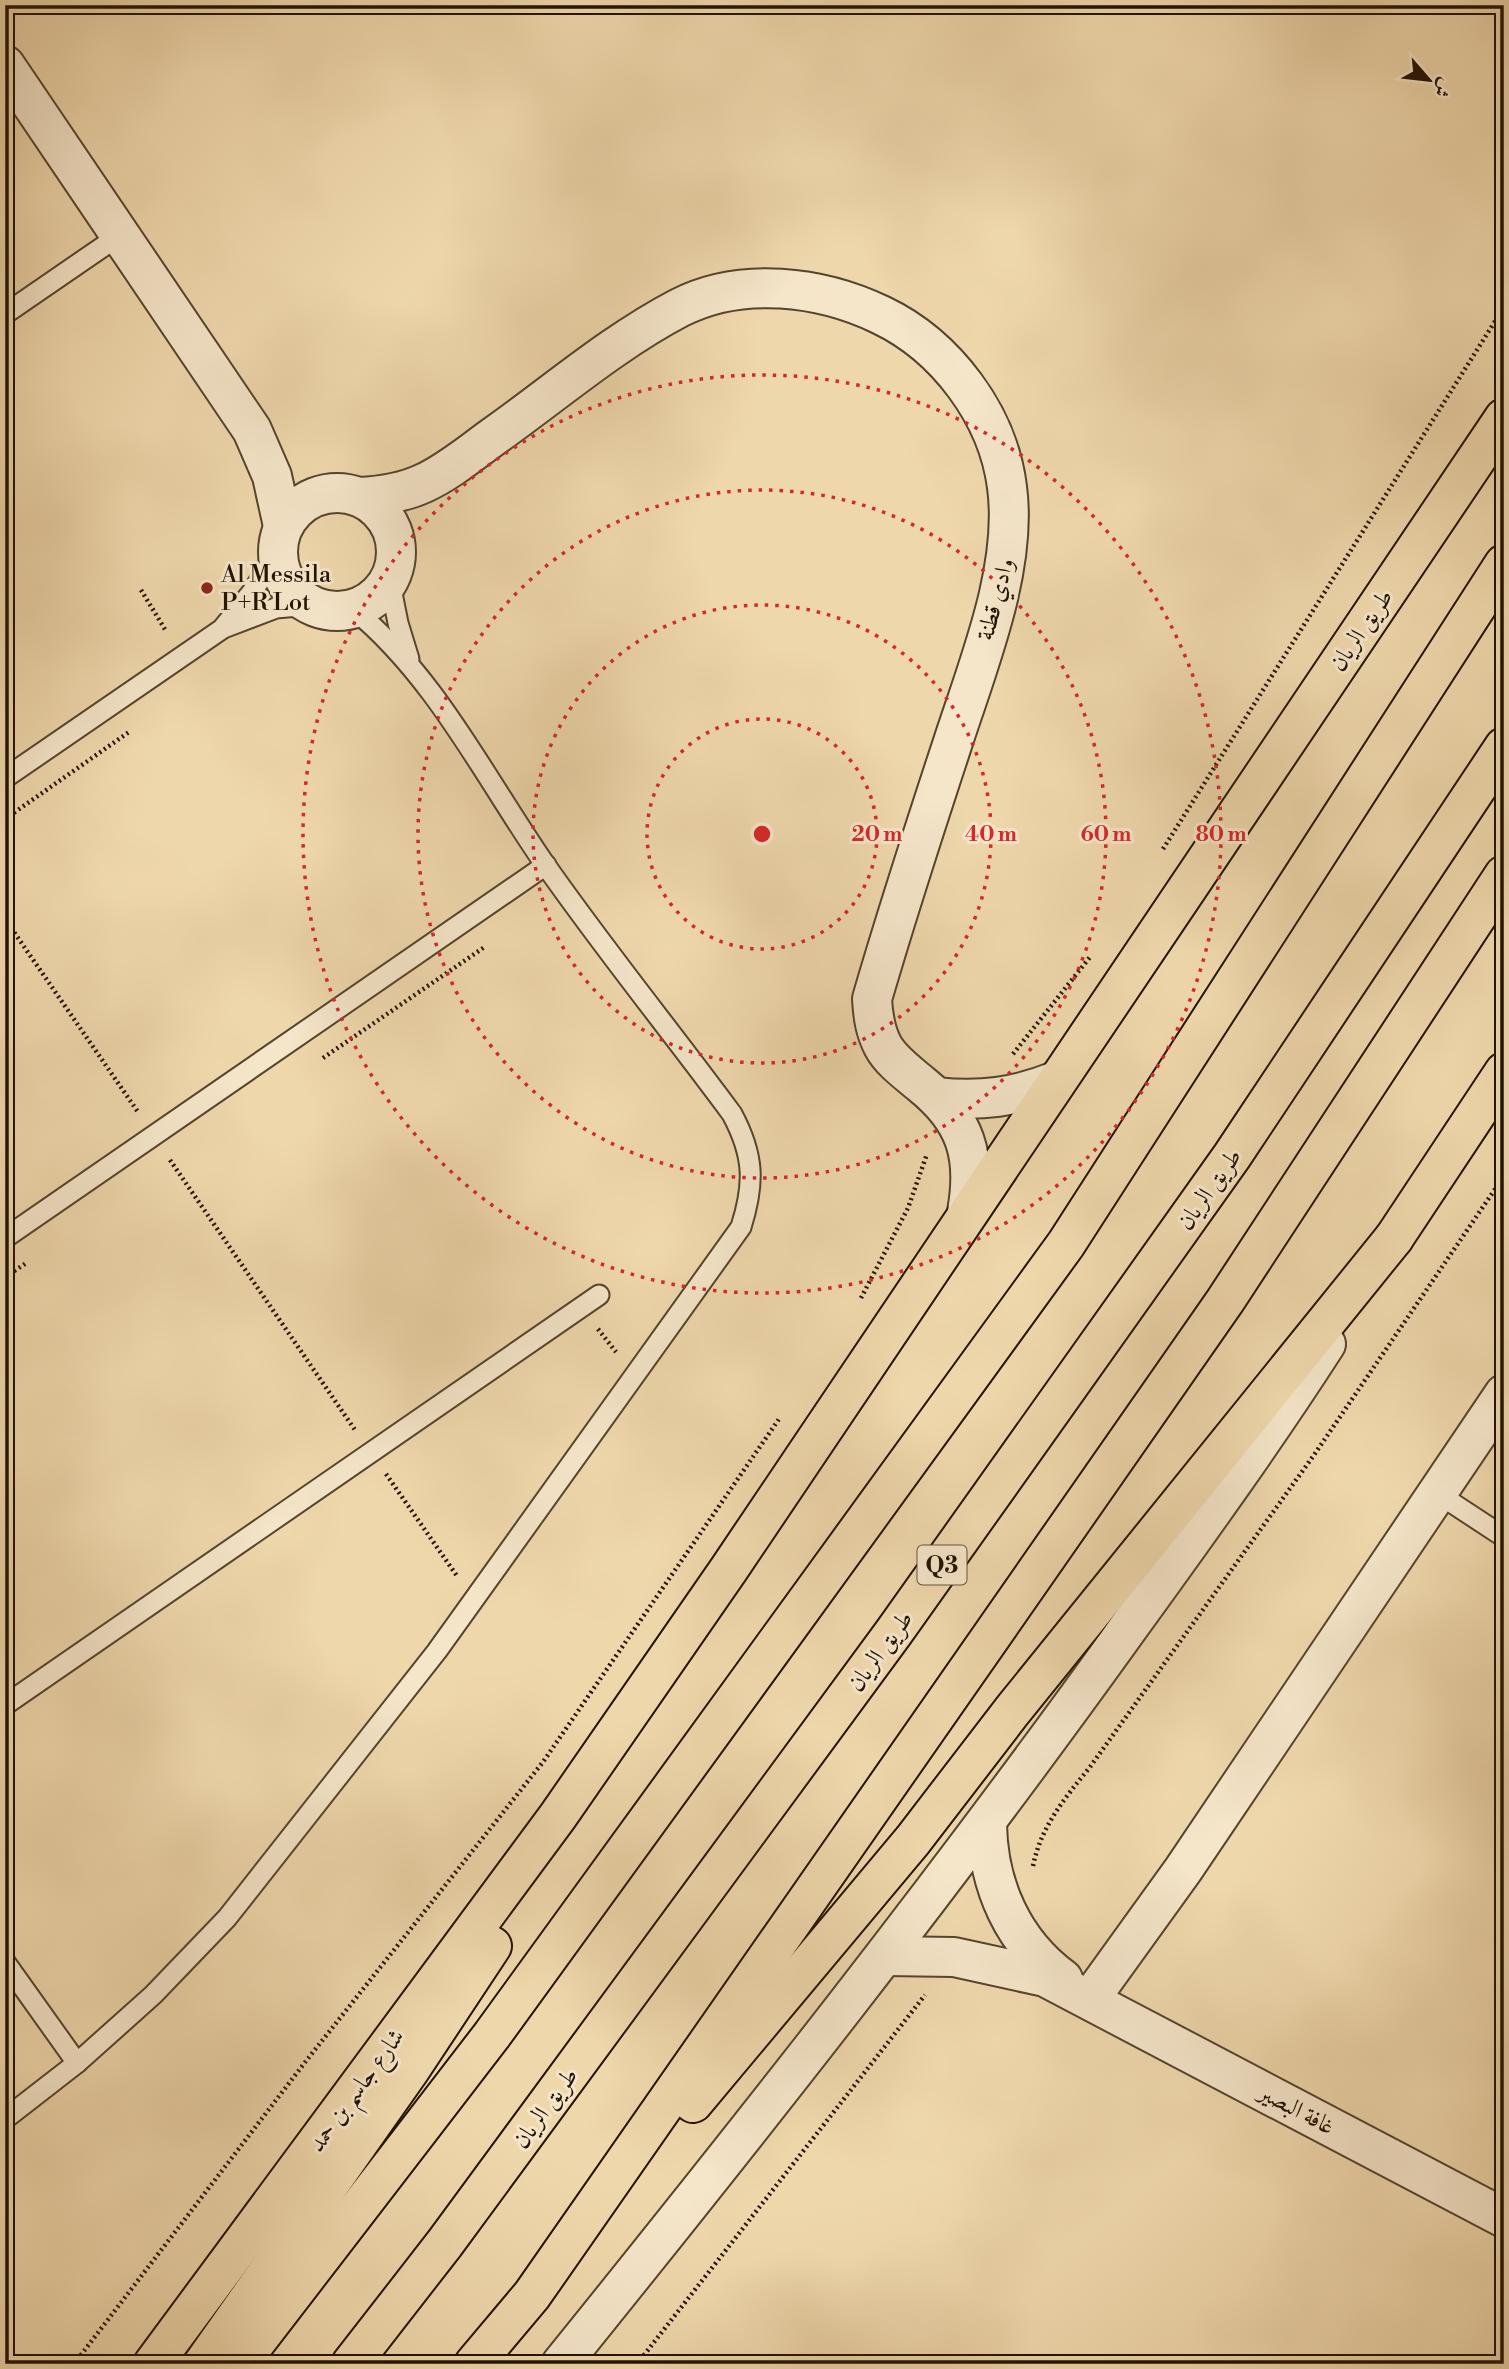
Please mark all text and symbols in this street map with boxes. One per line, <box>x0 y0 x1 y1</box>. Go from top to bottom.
north arrow <box>1394 46 1464 116</box>
text: ش <box>1428 74 1458 101</box>
street label: وادي قطنة <box>971 555 1024 645</box>
place label: Al Messila P+R Lot <box>220 560 332 618</box>
marker: Al Messila P+R Lot <box>199 580 215 596</box>
street label: طريق الريان <box>1323 584 1400 677</box>
centre of rings <box>750 822 774 846</box>
text: 20 m <box>852 822 902 848</box>
text: 40 m <box>965 822 1017 848</box>
text: 60 m <box>1081 822 1131 848</box>
text: 80 m <box>1195 822 1247 848</box>
street label: طريق الريان <box>1171 1143 1249 1236</box>
road number: Q3 <box>918 1546 967 1584</box>
street label: طريق الريان <box>841 1605 920 1698</box>
street label: شارع جاسم بن حمد <box>302 2023 418 2163</box>
street label: طريق الريان <box>506 2062 585 2155</box>
street label: غافة البصير <box>1251 2076 1340 2142</box>

